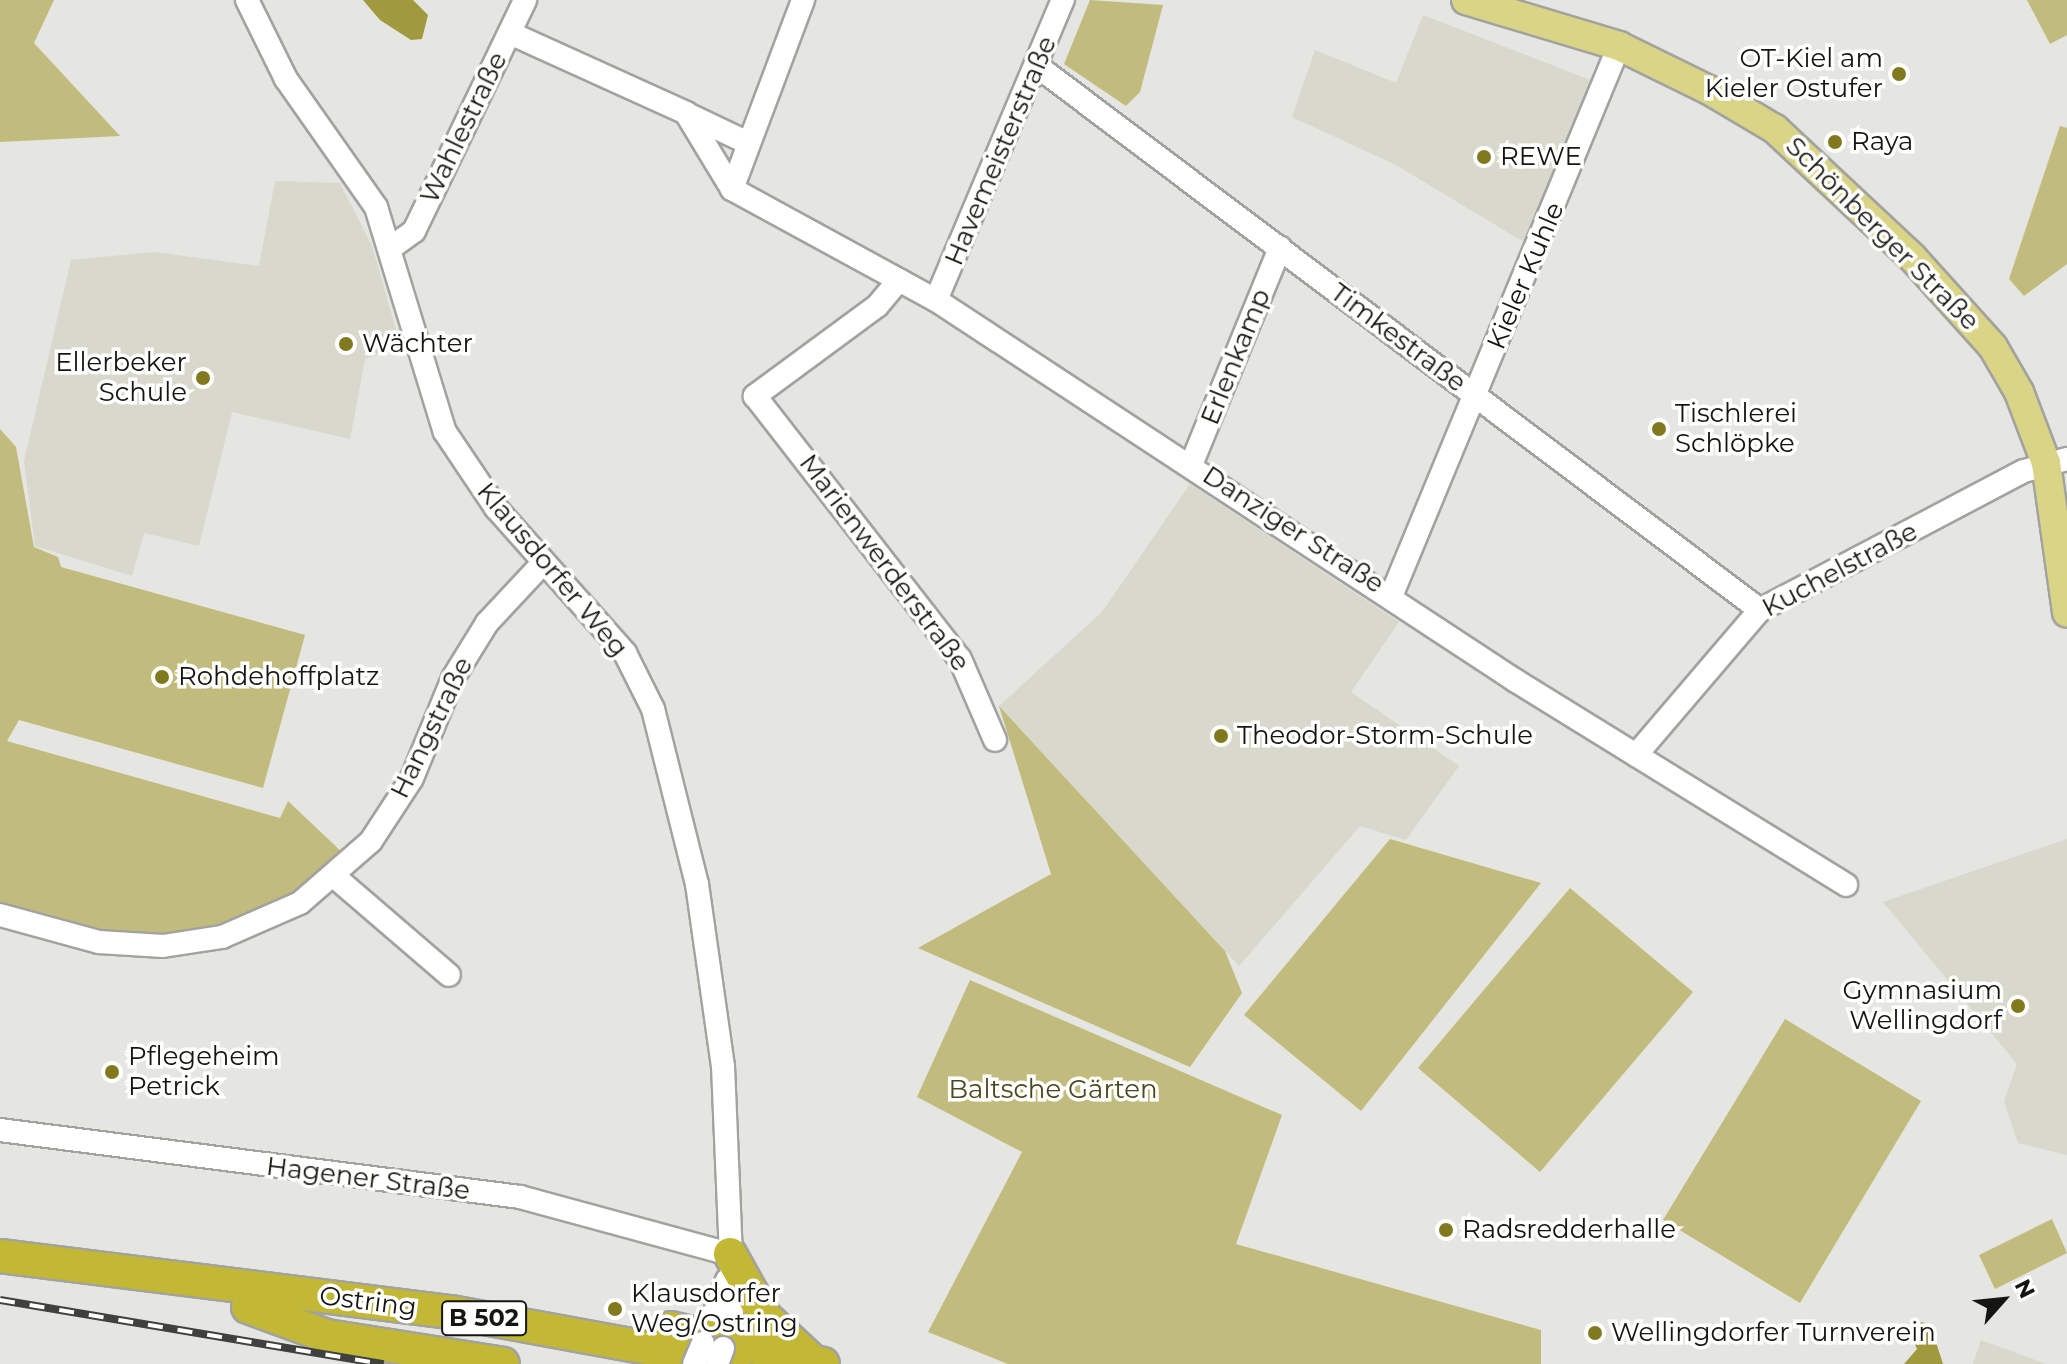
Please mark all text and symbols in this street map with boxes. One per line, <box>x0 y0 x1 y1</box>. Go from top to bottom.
street label: Havemeisterstraße <box>939 32 1063 270</box>
place label: OT-Kiel am Kieler Ostufer <box>1705 43 1883 104</box>
street label: Wahlestraße <box>414 47 514 209</box>
marker: OT-Kiel am Kieler Ostufer <box>1890 65 1908 83</box>
place label: Raya <box>1851 126 1913 158</box>
street label: Schönberger Straße <box>1779 131 1985 337</box>
marker: Raya <box>1826 133 1844 151</box>
place label: REWE <box>1500 141 1582 173</box>
marker: REWE <box>1475 148 1493 166</box>
street label: Kieler Kuhle <box>1481 198 1571 354</box>
street label: Timkestraße <box>1324 277 1472 399</box>
street label: Erlenkamp <box>1195 285 1277 429</box>
place label: Wächter <box>362 328 473 360</box>
marker: Wächter <box>337 335 355 353</box>
place label: Ellerbeker Schule <box>55 347 187 408</box>
marker: Ellerbeker Schule <box>194 369 212 387</box>
place label: Tischlerei Schlöpke <box>1675 398 1797 460</box>
marker: Tischlerei Schlöpke <box>1650 420 1668 438</box>
street label: Marienwerderstraße <box>792 448 976 678</box>
street label: Danziger Straße <box>1197 460 1389 600</box>
street label: Klausdorfer Weg <box>470 477 634 663</box>
street label: Kuchelstraße <box>1757 516 1923 624</box>
street label: Hangstraße <box>384 652 480 804</box>
place label: Rohdehoffplatz <box>178 661 379 693</box>
marker: Rohdehoffplatz <box>153 668 171 686</box>
place label: Theodor-Storm-Schule <box>1237 720 1533 752</box>
marker: Theodor-Storm-Schule <box>1212 727 1230 745</box>
place label: Gymnasium Wellingdorf <box>1843 975 2002 1036</box>
marker: Gymnasium Wellingdorf <box>2009 997 2027 1015</box>
place label: Pflegeheim Petrick <box>128 1041 280 1102</box>
marker: Pflegeheim Petrick <box>103 1063 121 1081</box>
park label: Baltsche Gärten <box>948 1074 1158 1106</box>
street label: Hagener Straße <box>264 1151 472 1207</box>
place label: Radsredderhalle <box>1462 1214 1676 1246</box>
marker: Radsredderhalle <box>1437 1221 1455 1239</box>
north arrow <box>1963 1260 2043 1340</box>
text: N <box>2009 1275 2041 1303</box>
place label: Klausdorfer Weg/Ostring <box>631 1278 798 1340</box>
street label: Ostring <box>318 1281 418 1323</box>
road number: B 502 <box>440 1298 528 1338</box>
marker: Klausdorfer Weg/Ostring <box>606 1300 624 1318</box>
place label: Wellingdorfer Turnverein <box>1611 1317 1936 1349</box>
marker: Wellingdorfer Turnverein <box>1586 1324 1604 1342</box>

